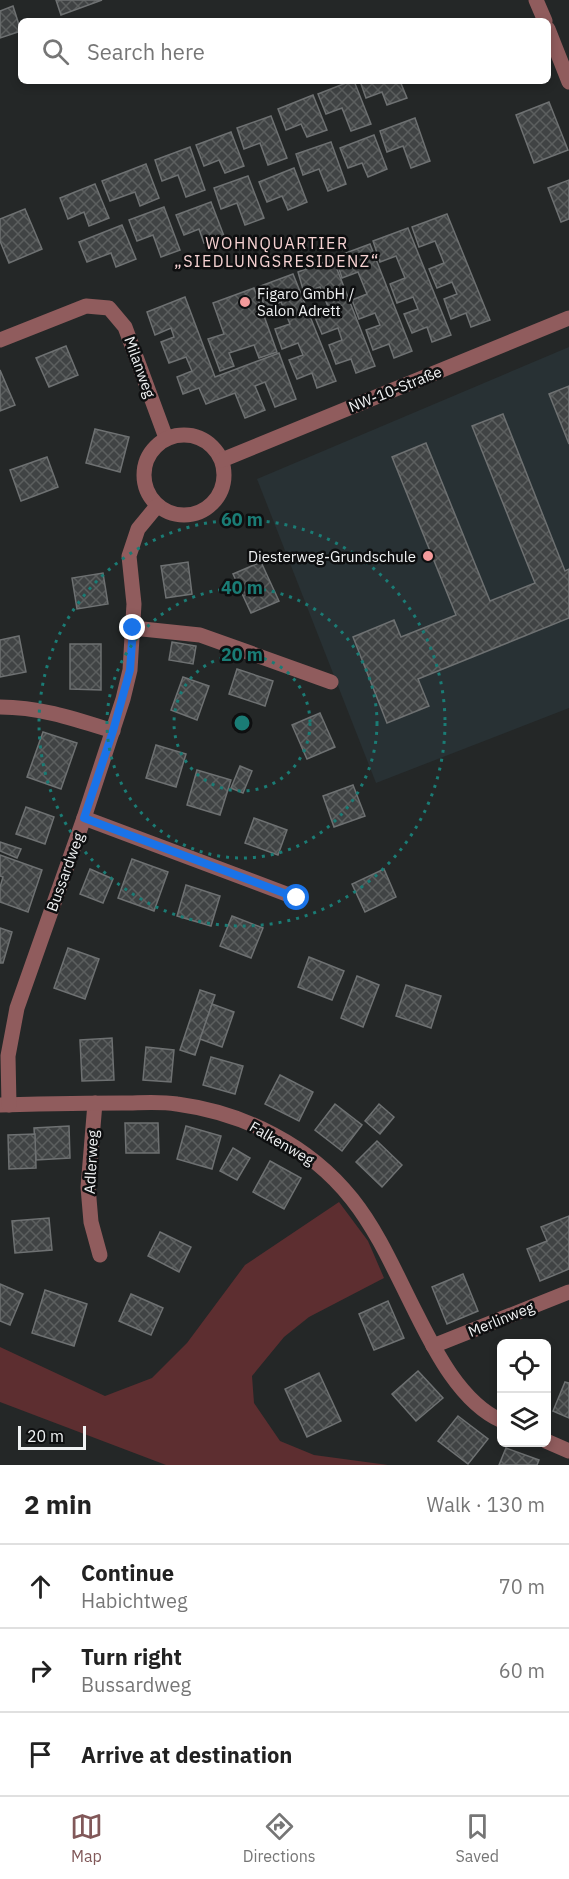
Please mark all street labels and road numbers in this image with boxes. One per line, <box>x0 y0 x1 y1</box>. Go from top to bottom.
street label: Milanweg <box>120 334 160 400</box>
street label: NW-10-Straße <box>346 362 444 416</box>
street label: Bussardweg <box>42 830 88 914</box>
street label: Falkenweg <box>246 1117 318 1169</box>
street label: Adlerweg <box>80 1130 102 1194</box>
street label: Merlinweg <box>465 1297 537 1341</box>

